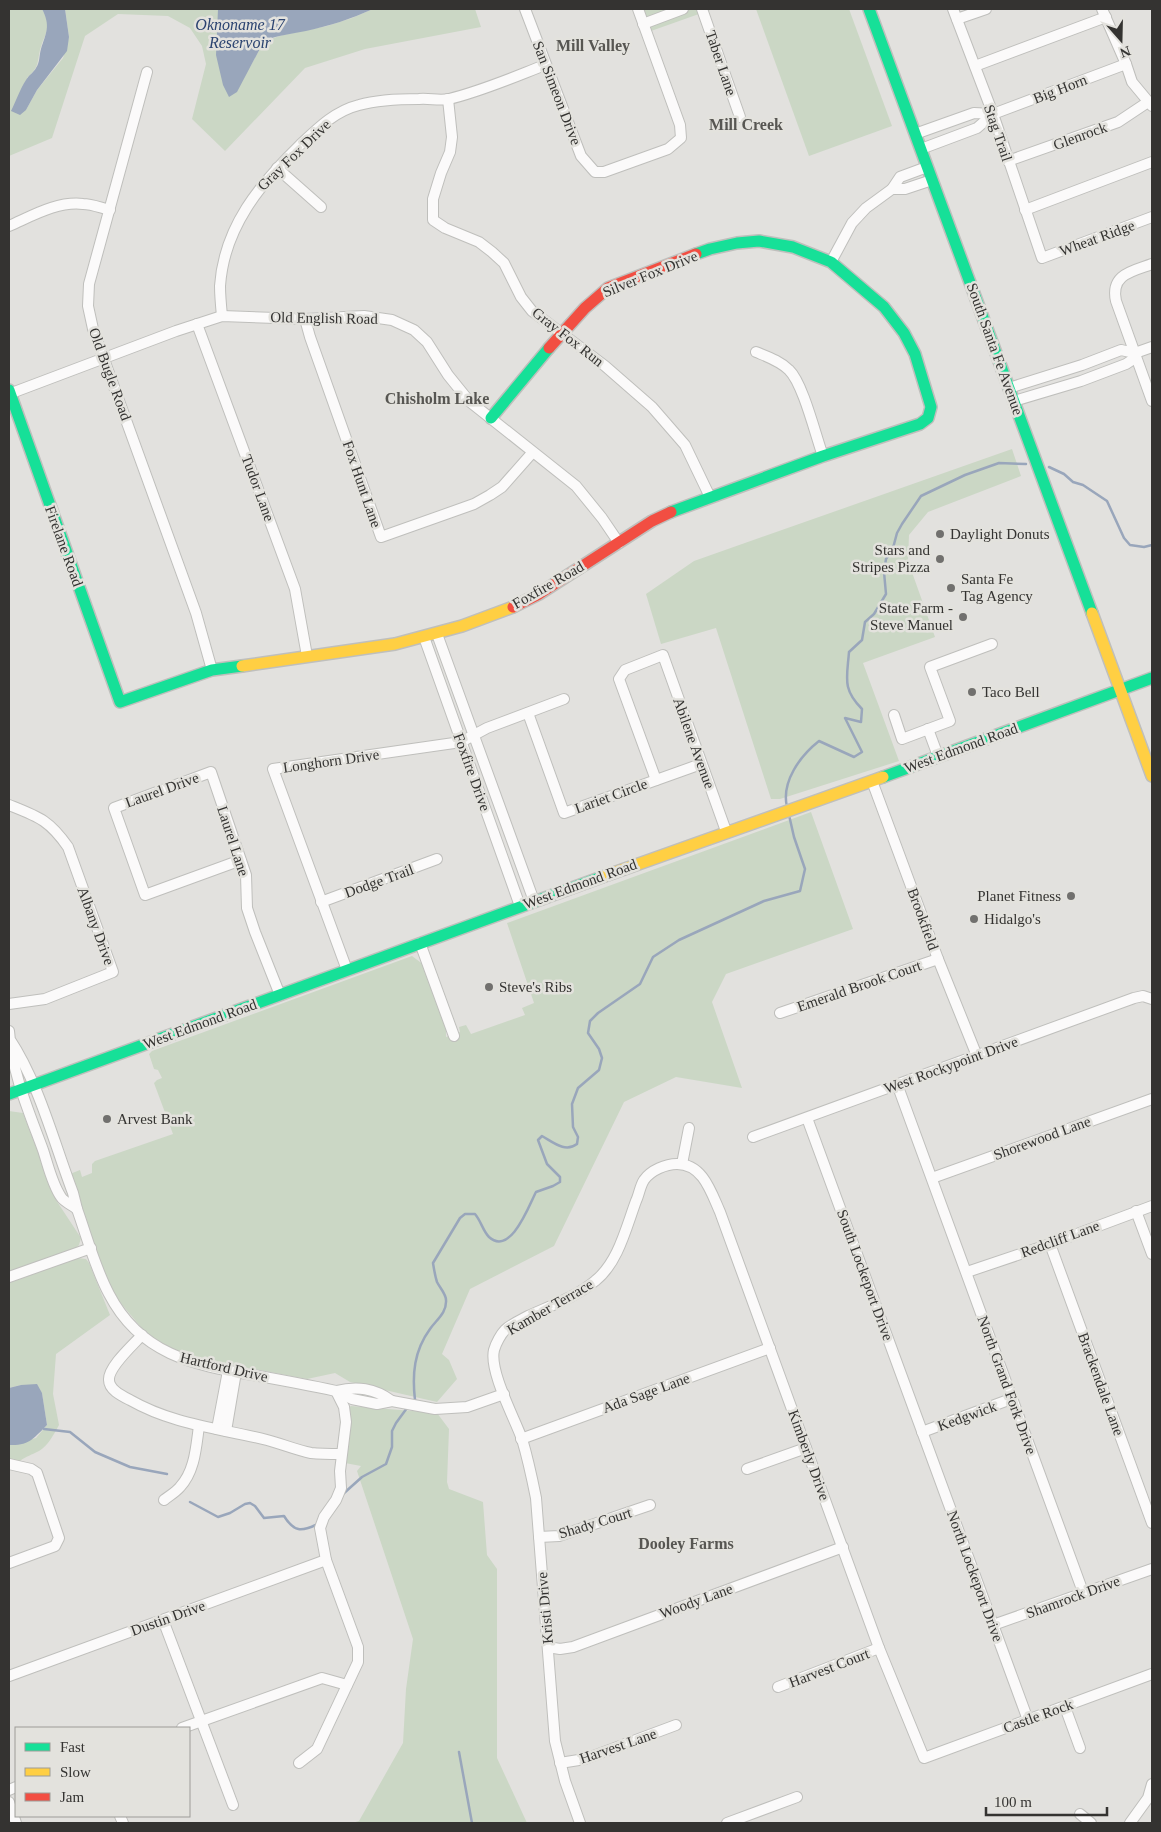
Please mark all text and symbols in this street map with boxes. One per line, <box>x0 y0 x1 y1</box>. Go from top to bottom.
north arrow <box>1096 15 1146 65</box>
water label: Oknoname 17 Reservoir <box>195 16 286 51</box>
street label: Taber Lane <box>702 28 740 98</box>
district label: Mill Valley <box>556 37 630 55</box>
street label: San Simeon Drive <box>530 39 584 148</box>
text: N <box>1118 43 1133 61</box>
street label: Big Horn <box>1031 71 1090 107</box>
street label: Stag Trail <box>981 103 1015 163</box>
street label: Gray Fox Drive <box>254 116 334 194</box>
district label: Mill Creek <box>709 116 783 133</box>
street label: Glenrock <box>1051 119 1109 153</box>
street label: Wheat Ridge <box>1057 217 1137 259</box>
street label: Silver Fox Drive <box>600 248 700 300</box>
street label: South Santa Fe Avenue <box>964 281 1026 418</box>
street label: Gray Fox Run <box>529 304 607 370</box>
street label: Old English Road <box>270 309 378 327</box>
street label: Old Bugle Road <box>86 325 134 423</box>
district label: Chisholm Lake <box>385 390 489 407</box>
street label: Fox Hunt Lane <box>340 438 384 530</box>
street label: Tudor Lane <box>239 452 278 524</box>
street label: Firelane Road <box>42 504 86 589</box>
place label: Daylight Donuts <box>950 526 1050 542</box>
marker: Daylight Donuts <box>934 528 946 540</box>
place label: Stars and Stripes Pizza <box>852 542 930 575</box>
marker: Stars and Stripes Pizza <box>934 553 946 565</box>
street label: Foxfire Road <box>510 558 587 612</box>
place label: Santa Fe Tag Agency <box>961 571 1033 604</box>
marker: Santa Fe Tag Agency <box>945 582 957 594</box>
place label: State Farm - Steve Manuel <box>870 600 953 633</box>
marker: State Farm - Steve Manuel <box>957 611 969 623</box>
place label: Taco Bell <box>982 684 1040 700</box>
marker: Taco Bell <box>966 686 978 698</box>
street label: Abilene Avenue <box>670 695 718 791</box>
street label: West Edmond Road <box>902 720 1020 776</box>
street label: Foxfire Drive <box>450 731 494 814</box>
street label: Longhorn Drive <box>282 746 381 776</box>
street label: Laurel Drive <box>123 769 201 811</box>
street label: Lariet Circle <box>572 775 650 817</box>
street label: Laurel Lane <box>214 804 252 878</box>
street label: West Edmond Road <box>521 856 639 912</box>
street label: Dodge Trail <box>342 861 416 901</box>
street label: Albany Drive <box>74 885 118 968</box>
street label: Brookfield <box>904 886 942 953</box>
place label: Planet Fitness <box>977 888 1061 904</box>
marker: Planet Fitness <box>1065 890 1077 902</box>
place label: Hidalgo's <box>984 911 1041 927</box>
marker: Hidalgo's <box>968 913 980 925</box>
street label: Emerald Brook Court <box>795 957 924 1015</box>
place label: Steve's Ribs <box>499 979 572 995</box>
marker: Steve's Ribs <box>483 981 495 993</box>
street label: West Edmond Road <box>141 996 259 1052</box>
street label: West Rockypoint Drive <box>882 1033 1020 1097</box>
place label: Arvest Bank <box>117 1111 193 1127</box>
marker: Arvest Bank <box>101 1113 113 1125</box>
street label: Shorewood Lane <box>991 1113 1093 1163</box>
street label: South Lockeport Drive <box>834 1207 896 1343</box>
street label: Redcliff Lane <box>1018 1217 1102 1261</box>
street label: Kamber Terrace <box>504 1276 596 1338</box>
street label: North Grand Fork Drive <box>974 1314 1040 1457</box>
street label: Brackendale Lane <box>1075 1330 1127 1438</box>
street label: Hartford Drive <box>179 1349 270 1385</box>
street label: Ada Sage Lane <box>600 1370 692 1416</box>
street label: Kedgwick <box>935 1398 999 1434</box>
street label: Kimberly Drive <box>785 1407 833 1503</box>
street label: Shady Court <box>557 1504 634 1542</box>
street label: North Lockeport Drive <box>944 1508 1006 1644</box>
district label: Dooley Farms <box>638 1535 734 1553</box>
street label: Kristi Drive <box>534 1571 556 1645</box>
street label: Shamrock Drive <box>1024 1572 1122 1621</box>
street label: Woody Lane <box>657 1580 735 1622</box>
street label: Dustin Drive <box>129 1597 208 1639</box>
street label: Harvest Court <box>787 1645 872 1691</box>
street label: Castle Rock <box>1001 1696 1075 1736</box>
street label: Harvest Lane <box>577 1725 659 1767</box>
legend <box>15 1727 190 1817</box>
text: Fast <box>60 1739 86 1755</box>
text: Slow <box>60 1764 91 1780</box>
scale bar <box>986 1784 1107 1816</box>
text: Jam <box>60 1789 84 1805</box>
text: 100 m <box>994 1794 1032 1810</box>

